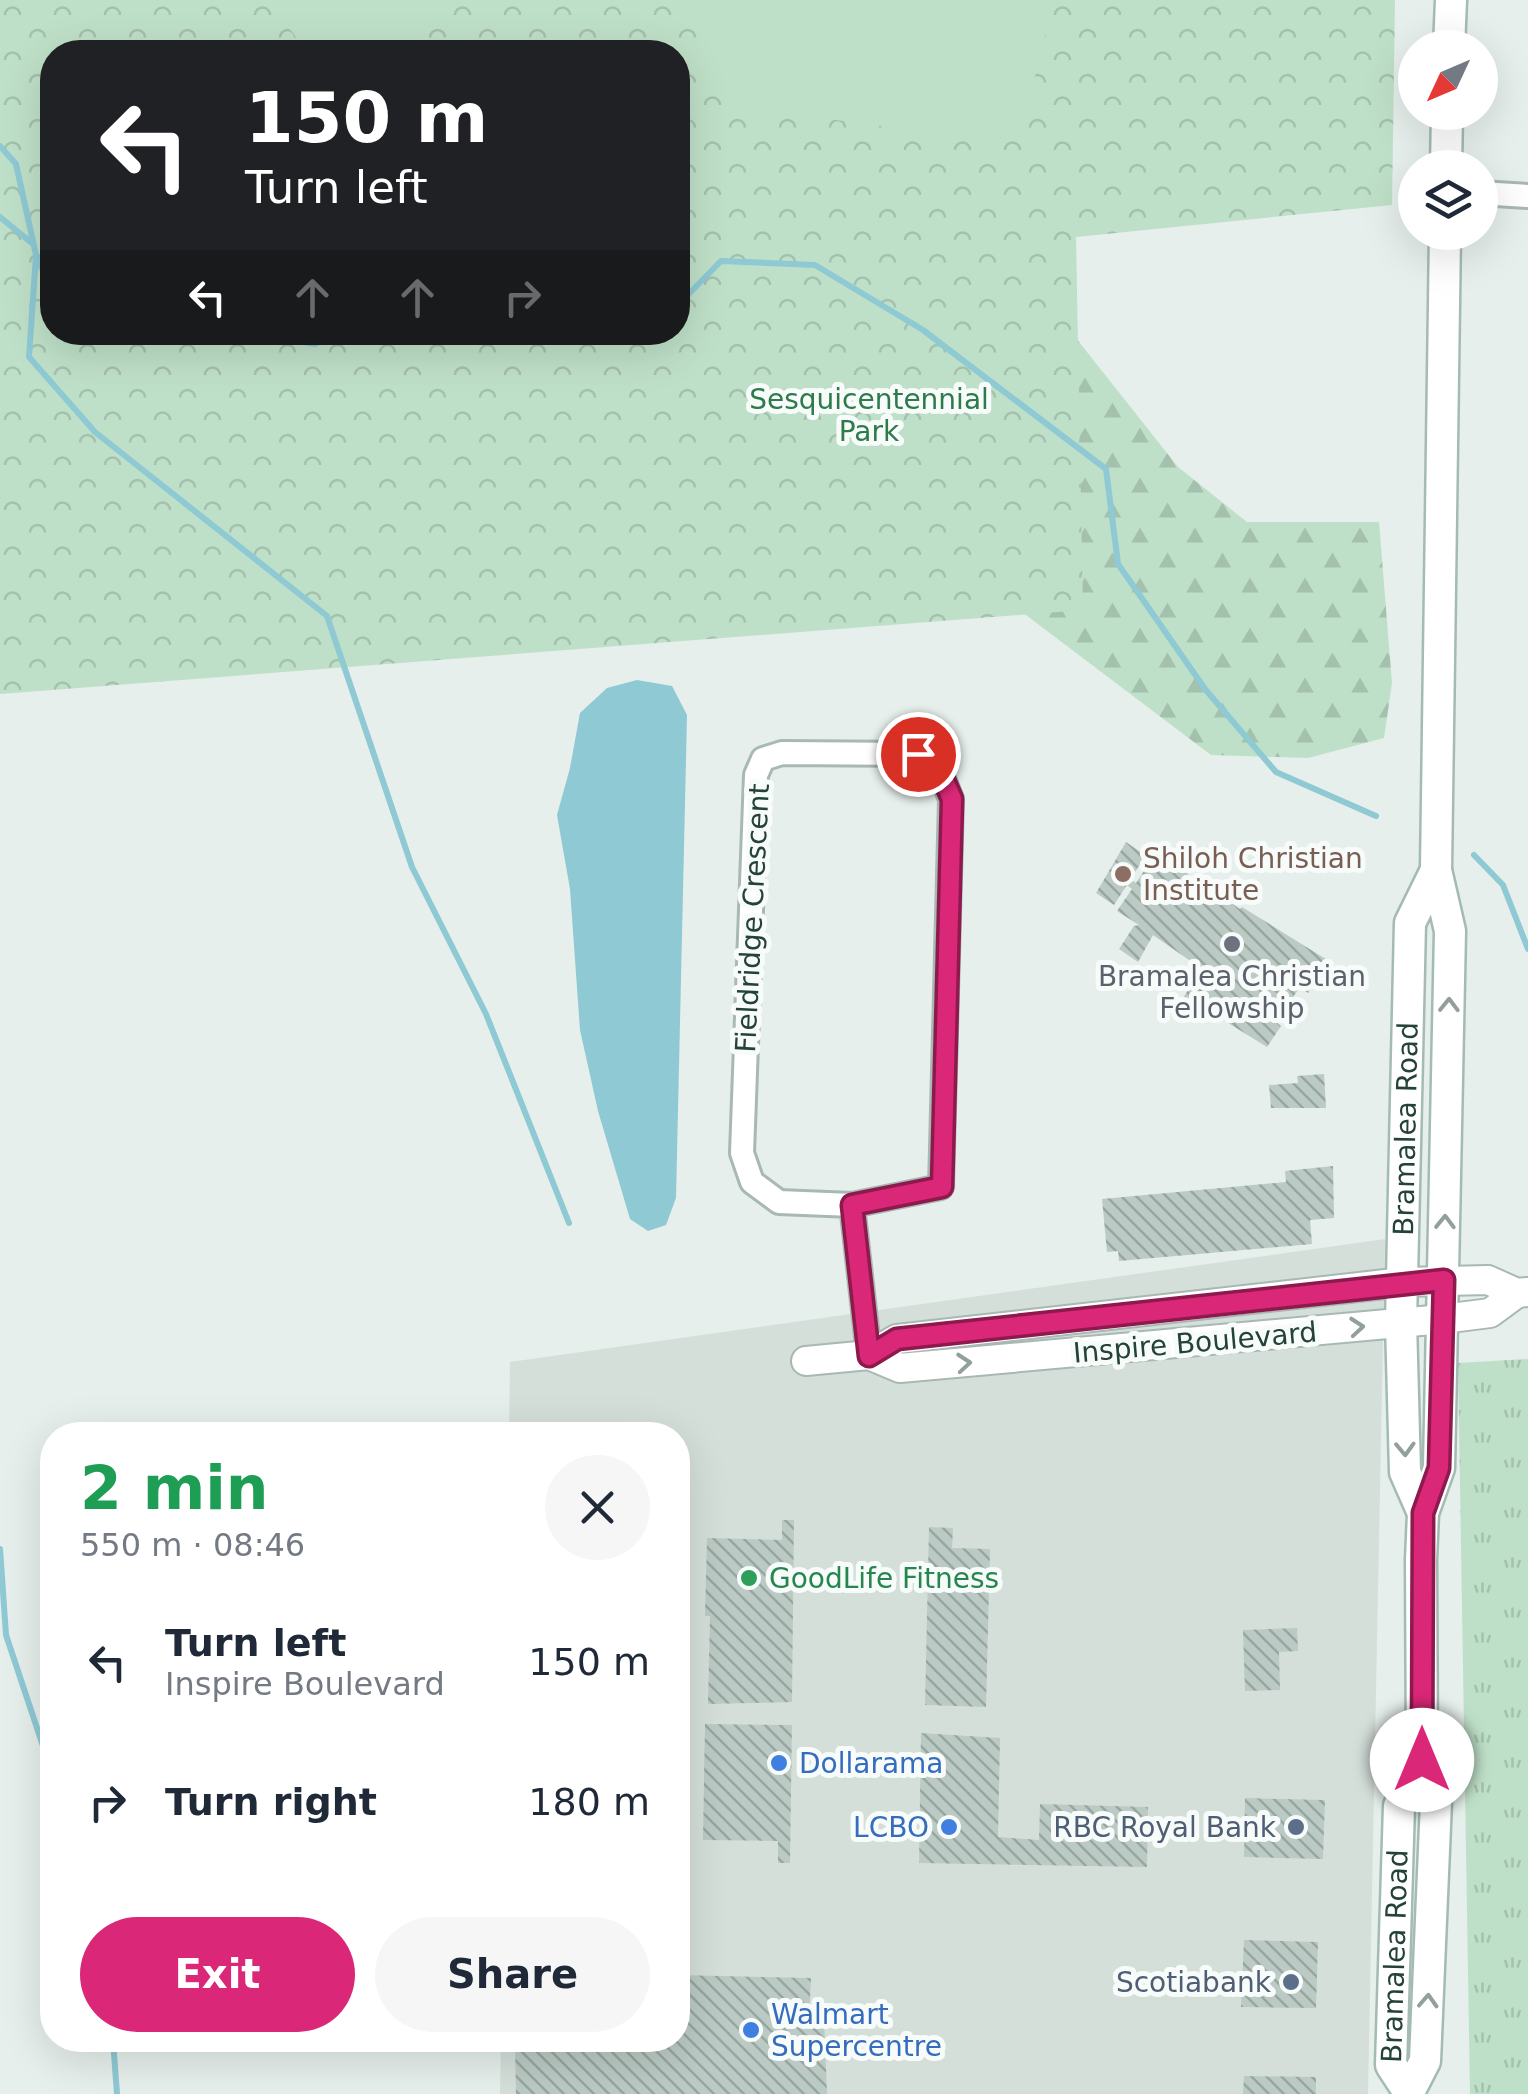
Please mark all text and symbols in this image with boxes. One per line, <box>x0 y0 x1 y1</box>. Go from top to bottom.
north arrow <box>1398 30 1498 130</box>
map controls <box>1398 30 1498 250</box>
text: 150 m <box>245 77 488 159</box>
icon: left <box>80 80 210 210</box>
button: layers <box>1398 150 1498 250</box>
text: Turn left <box>245 161 428 214</box>
icon: left <box>180 270 235 325</box>
icon: ahead <box>285 270 340 325</box>
icon: ahead <box>390 270 445 325</box>
icon: right <box>495 270 550 325</box>
park label: Sesquicentennial Park <box>749 383 989 448</box>
pin <box>876 712 961 797</box>
icon: arrive <box>891 727 946 782</box>
street label: Fieldridge Crescent <box>729 783 776 1053</box>
place label: Shiloh Christian Institute <box>1143 842 1363 907</box>
marker: Shiloh Christian Institute <box>1112 863 1134 885</box>
marker: Bramalea Christian Fellowship <box>1221 933 1243 955</box>
place label: Bramalea Christian Fellowship <box>1098 960 1366 1025</box>
one-way arrow <box>1438 997 1460 1012</box>
street label: Bramalea Road <box>1387 1022 1425 1236</box>
one-way arrow <box>1434 1213 1456 1228</box>
street label: Inspire Boulevard <box>1072 1315 1318 1370</box>
one-way arrow <box>1349 1316 1365 1338</box>
one-way arrow <box>956 1352 972 1374</box>
one-way arrow <box>1394 1442 1415 1458</box>
text: 2 min <box>80 1453 268 1523</box>
button: close <box>545 1455 650 1560</box>
text: 550 m · 08:46 <box>80 1526 305 1564</box>
place label: GoodLife Fitness <box>769 1562 999 1595</box>
marker: GoodLife Fitness <box>738 1567 760 1589</box>
text: Turn left <box>165 1621 346 1665</box>
icon: left <box>80 1635 135 1690</box>
text: 150 m <box>528 1640 650 1684</box>
text: Inspire Boulevard <box>165 1665 445 1703</box>
position arrow <box>1370 1708 1474 1812</box>
place label: Dollarama <box>799 1747 944 1780</box>
marker: Dollarama <box>768 1752 790 1774</box>
icon: right <box>80 1775 135 1830</box>
text: Turn right <box>165 1780 377 1824</box>
text: 180 m <box>528 1780 650 1824</box>
place label: LCBO <box>853 1811 929 1844</box>
place label: RBC Royal Bank <box>1053 1811 1277 1844</box>
marker: LCBO <box>938 1816 960 1838</box>
marker: RBC Royal Bank <box>1285 1816 1307 1838</box>
street label: Bramalea Road <box>1375 1849 1415 2063</box>
button: Exit <box>80 1917 355 2032</box>
button: Share <box>375 1917 650 2032</box>
place label: Scotiabank <box>1116 1966 1272 1999</box>
marker: Scotiabank <box>1280 1971 1302 1993</box>
one-way arrow <box>1417 1993 1438 2009</box>
place label: Walmart Supercentre <box>771 1998 942 2063</box>
marker: Walmart Supercentre <box>740 2019 762 2041</box>

